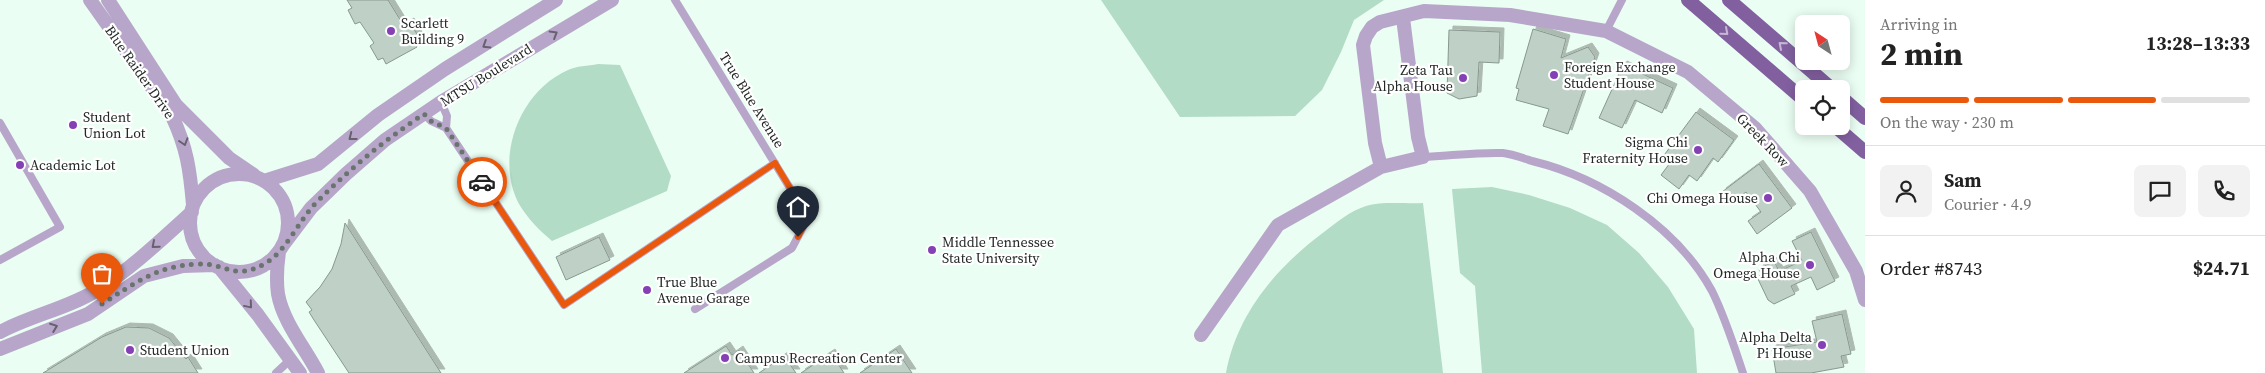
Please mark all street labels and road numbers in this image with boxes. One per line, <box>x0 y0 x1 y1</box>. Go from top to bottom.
street label: Blue Raider Drive <box>100 21 180 123</box>
street label: MTSU Boulevard <box>436 39 536 111</box>
street label: True Blue Avenue <box>715 48 789 152</box>
street label: Greek Row <box>1732 109 1794 172</box>

